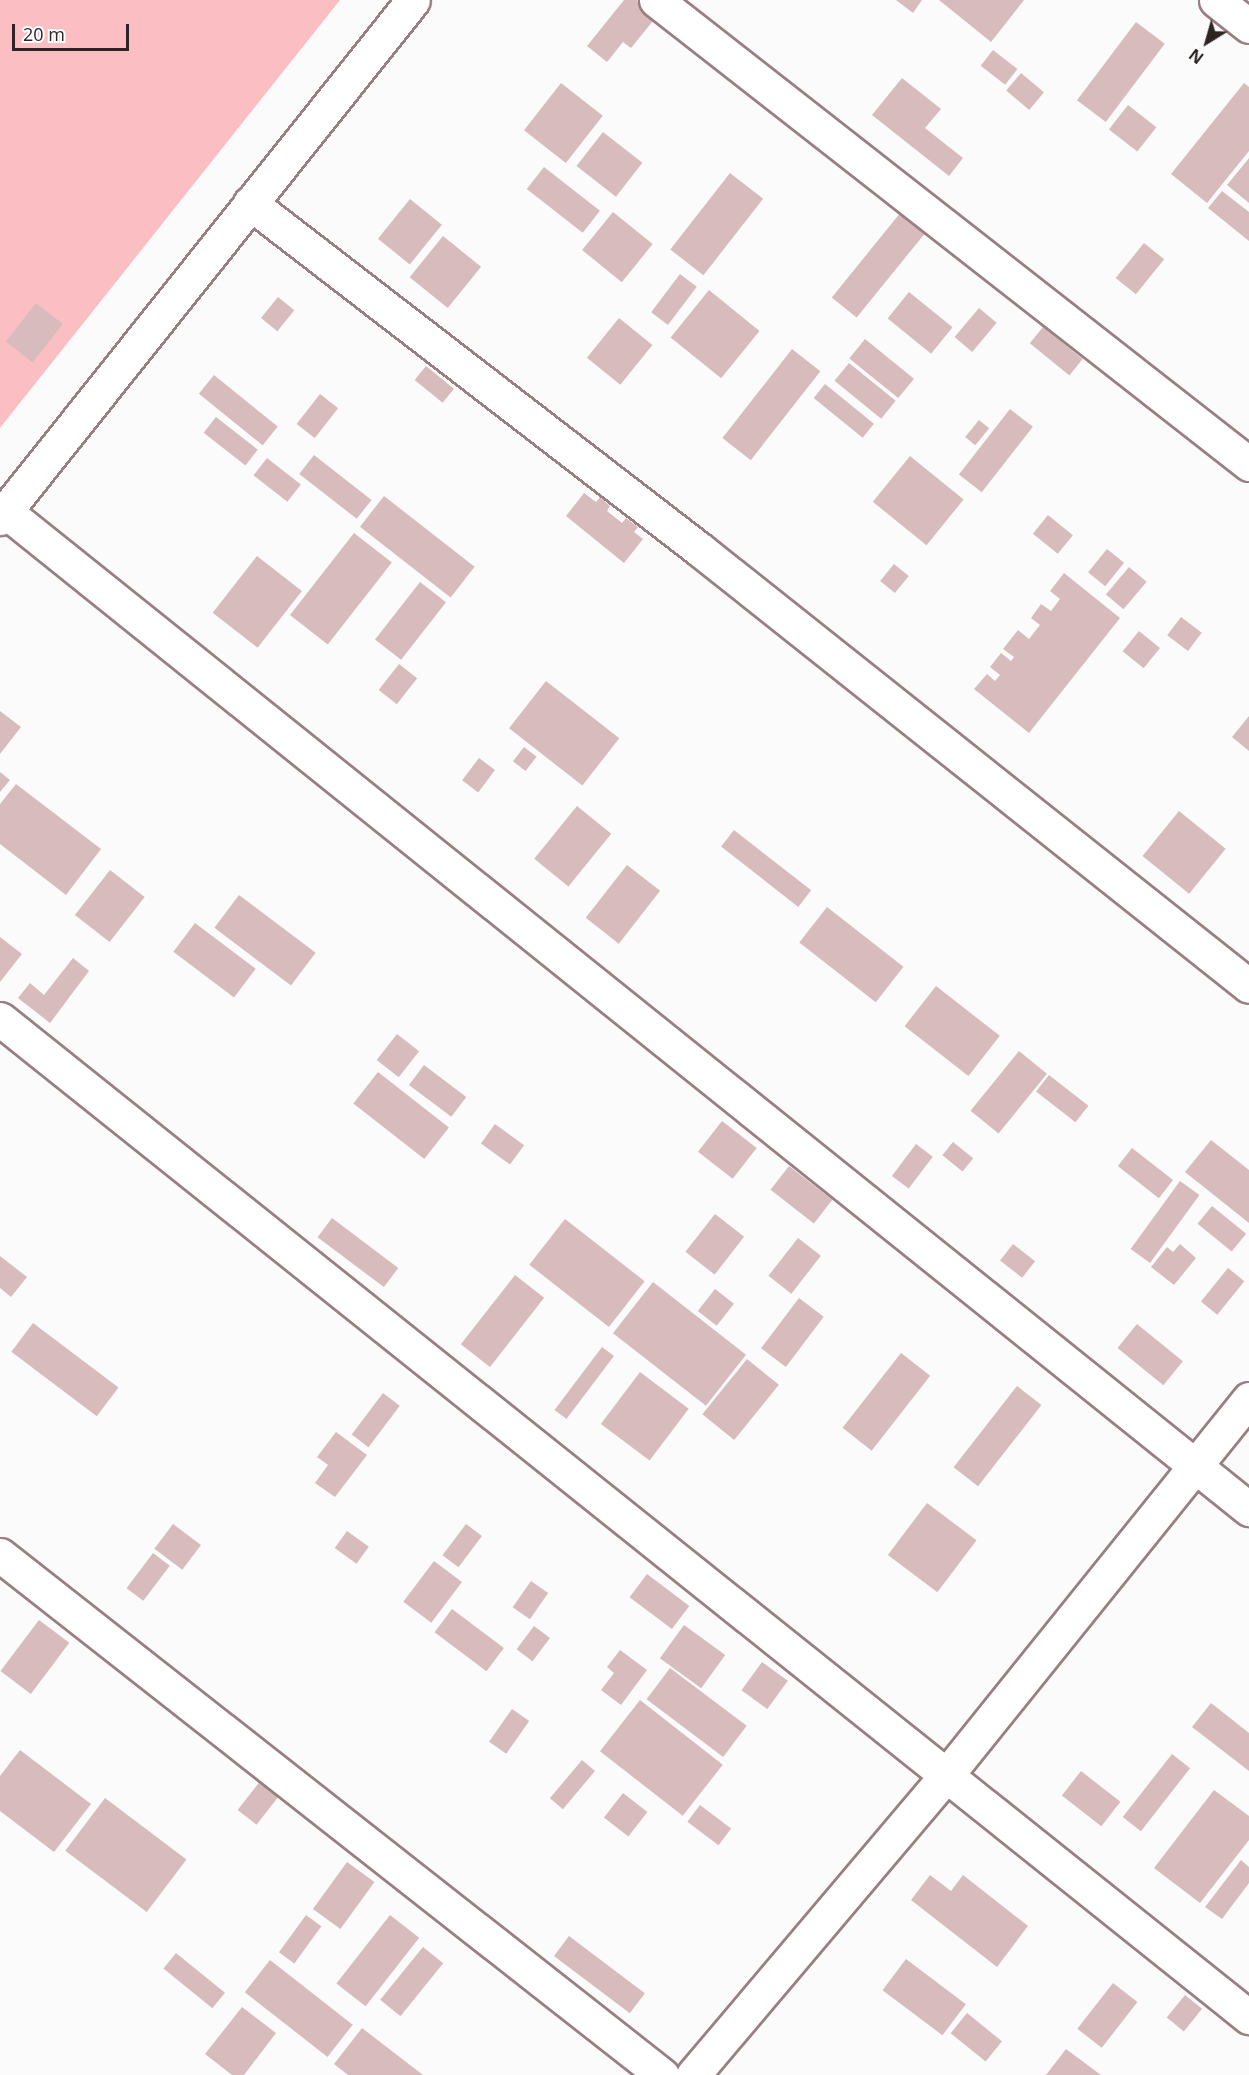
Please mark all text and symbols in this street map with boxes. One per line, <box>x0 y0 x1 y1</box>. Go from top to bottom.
scale bar <box>15 12 132 50</box>
north arrow <box>1177 12 1237 72</box>
text: 20 m <box>23 22 65 46</box>
text: N <box>1184 44 1208 69</box>

